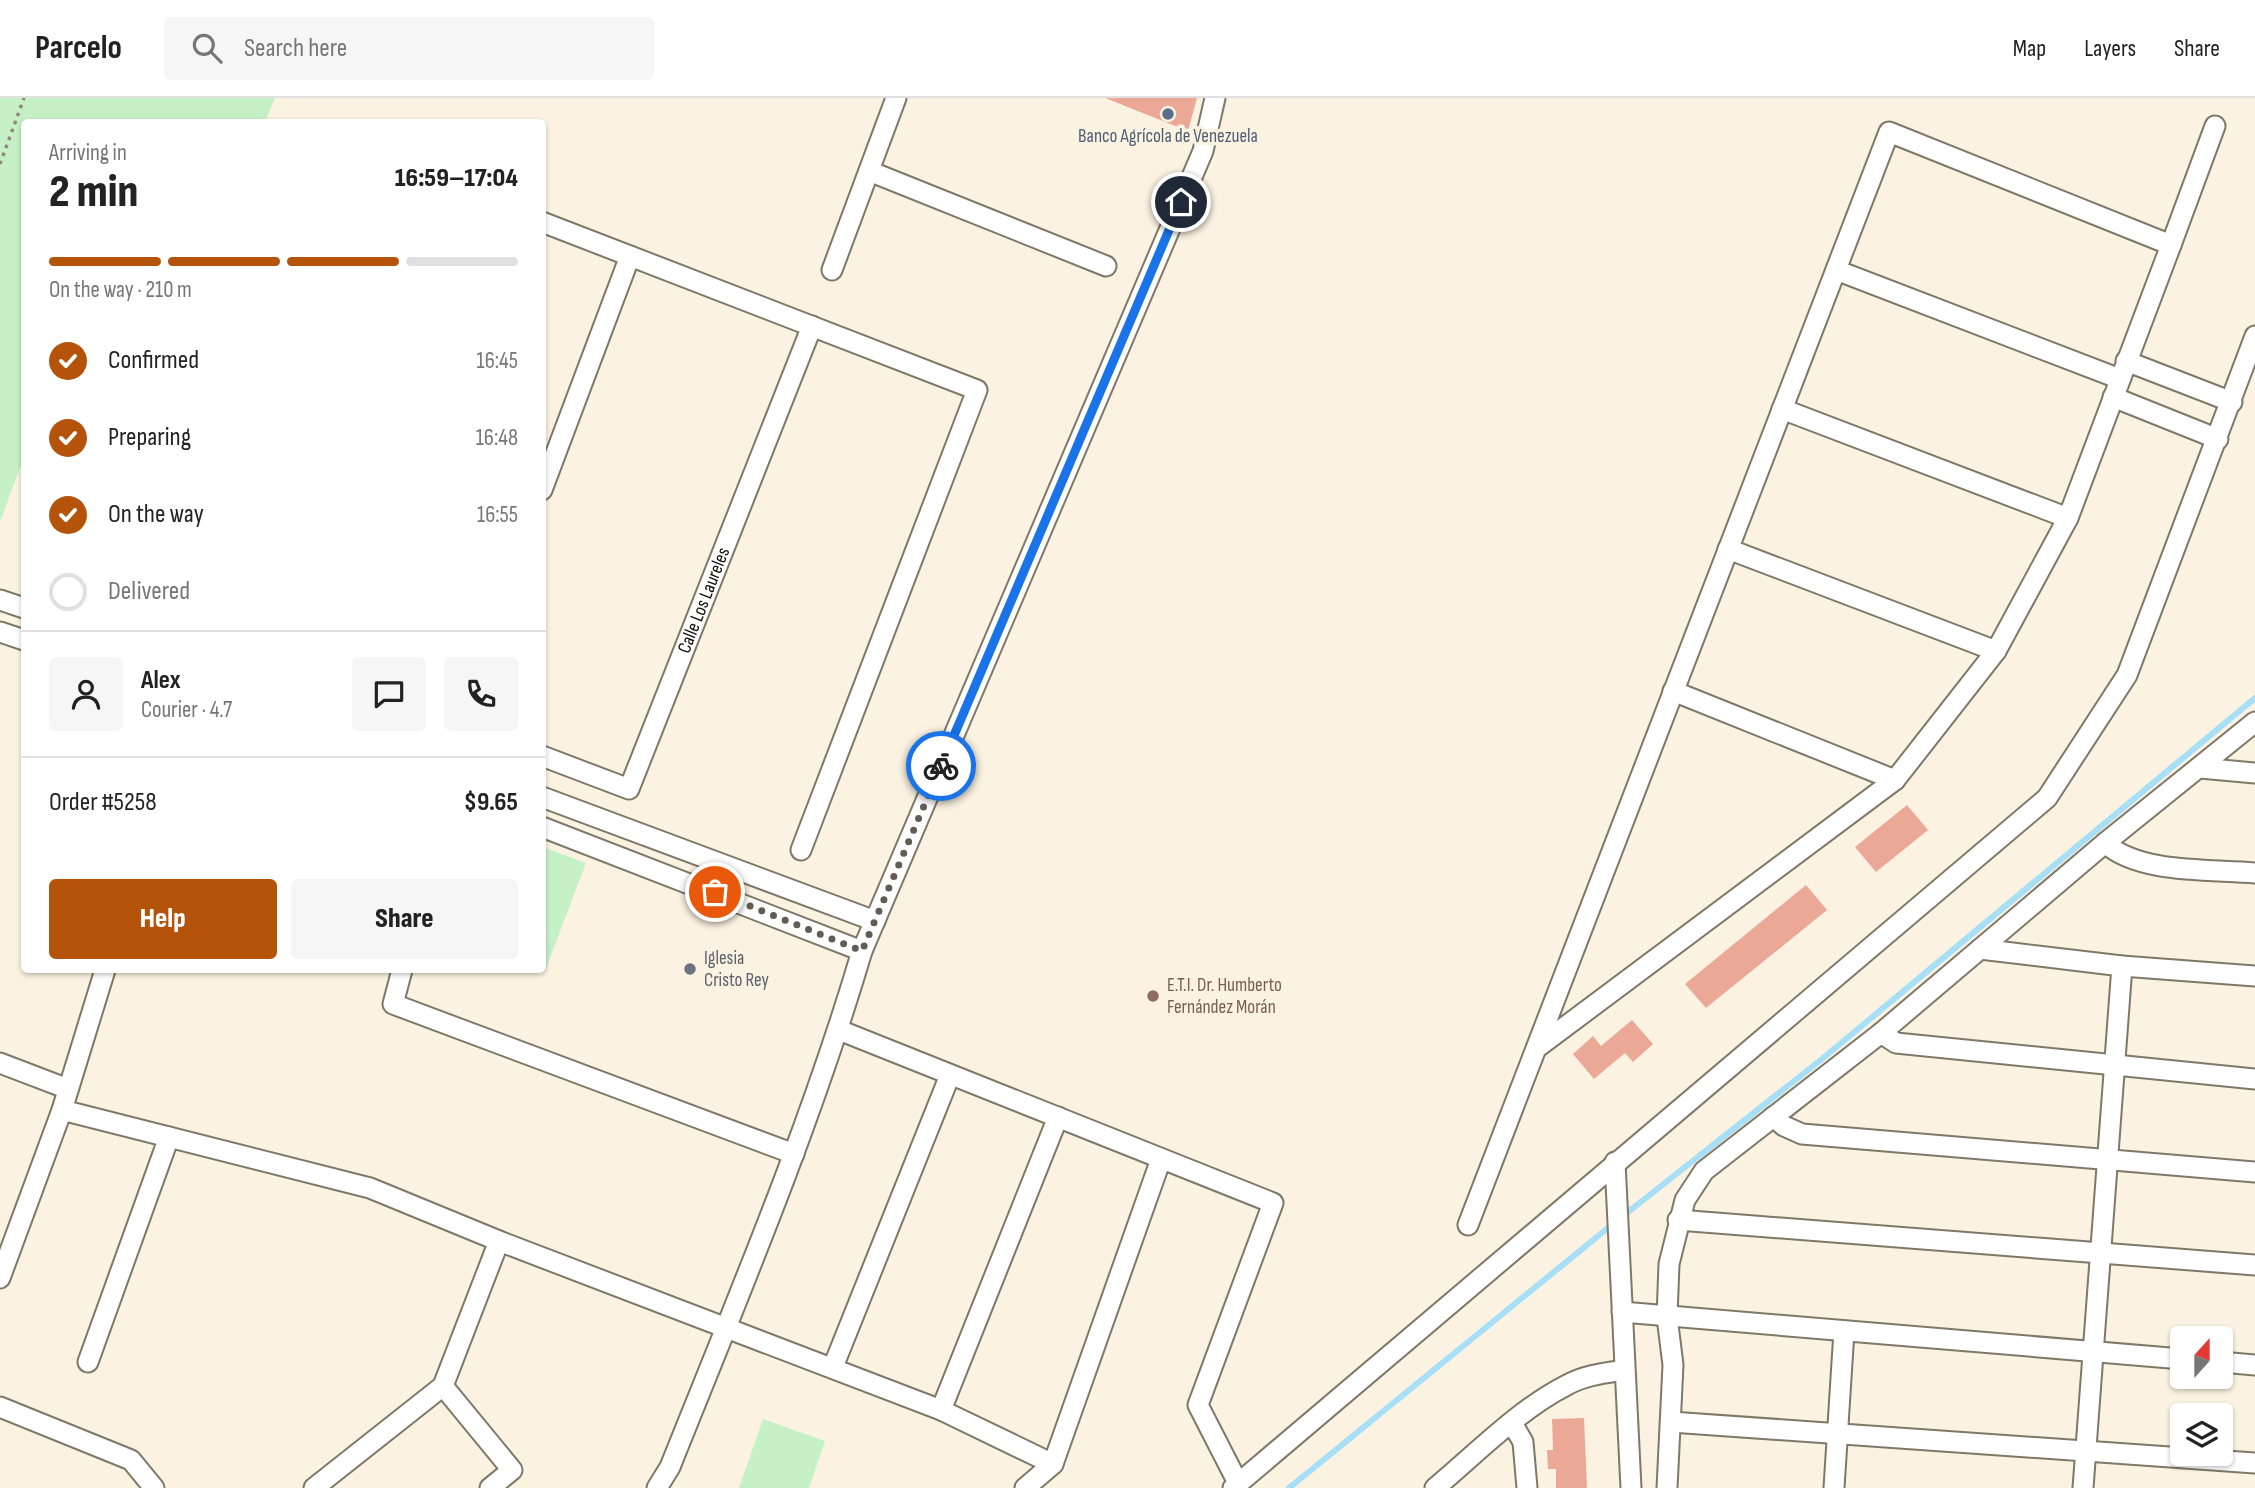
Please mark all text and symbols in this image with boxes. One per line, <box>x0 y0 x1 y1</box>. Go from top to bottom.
search box <box>164 17 654 80</box>
text: Parcelo <box>35 28 122 68</box>
icon: search <box>188 29 226 67</box>
text: Search here <box>244 33 347 64</box>
text: Map <box>2013 34 2046 63</box>
text: Layers <box>2084 34 2136 63</box>
text: Share <box>2174 34 2220 63</box>
marker: Banco Agrícola de Venezuela <box>1160 106 1176 122</box>
place label: Banco Agrícola de Venezuela <box>1078 125 1258 148</box>
text: Arriving in <box>49 139 127 167</box>
text: 16:59–17:04 <box>395 163 518 194</box>
text: 2 min <box>49 165 138 220</box>
pin <box>1151 172 1211 232</box>
icon: home <box>1162 183 1200 221</box>
text: On the way · 210 m <box>49 276 192 304</box>
icon: check <box>49 342 87 380</box>
text: Confirmed <box>108 345 199 376</box>
text: 16:45 <box>477 347 518 375</box>
icon: check <box>49 419 87 457</box>
text: Preparing <box>108 422 191 453</box>
text: 16:48 <box>476 424 518 452</box>
icon: check <box>49 496 87 534</box>
text: On the way <box>108 499 204 530</box>
text: 16:55 <box>477 501 518 529</box>
street label: Calle Los Laureles <box>672 544 735 656</box>
text: Delivered <box>108 576 190 607</box>
button: person <box>49 657 123 731</box>
button: chat <box>352 657 426 731</box>
button: phone <box>444 657 518 731</box>
text: Alex <box>141 665 181 696</box>
text: Courier · 4.7 <box>141 696 232 724</box>
courier <box>906 731 976 801</box>
icon: bike <box>922 747 960 785</box>
text: Order #5258 <box>49 787 157 818</box>
text: $9.65 <box>464 787 518 818</box>
pin <box>685 862 745 922</box>
icon: bag <box>696 873 734 911</box>
button: Help <box>49 879 277 959</box>
button: Share <box>291 879 518 959</box>
place label: Iglesia Cristo Rey <box>704 947 770 992</box>
marker: Iglesia Cristo Rey <box>682 961 698 977</box>
place label: E.T.I. Dr. Humberto Fernández Morán <box>1167 974 1282 1019</box>
marker: E.T.I. Dr. Humberto Fernández Morán <box>1145 988 1161 1004</box>
north arrow <box>2170 1326 2233 1390</box>
map controls <box>2170 1326 2233 1466</box>
button: layers <box>2170 1403 2233 1466</box>

